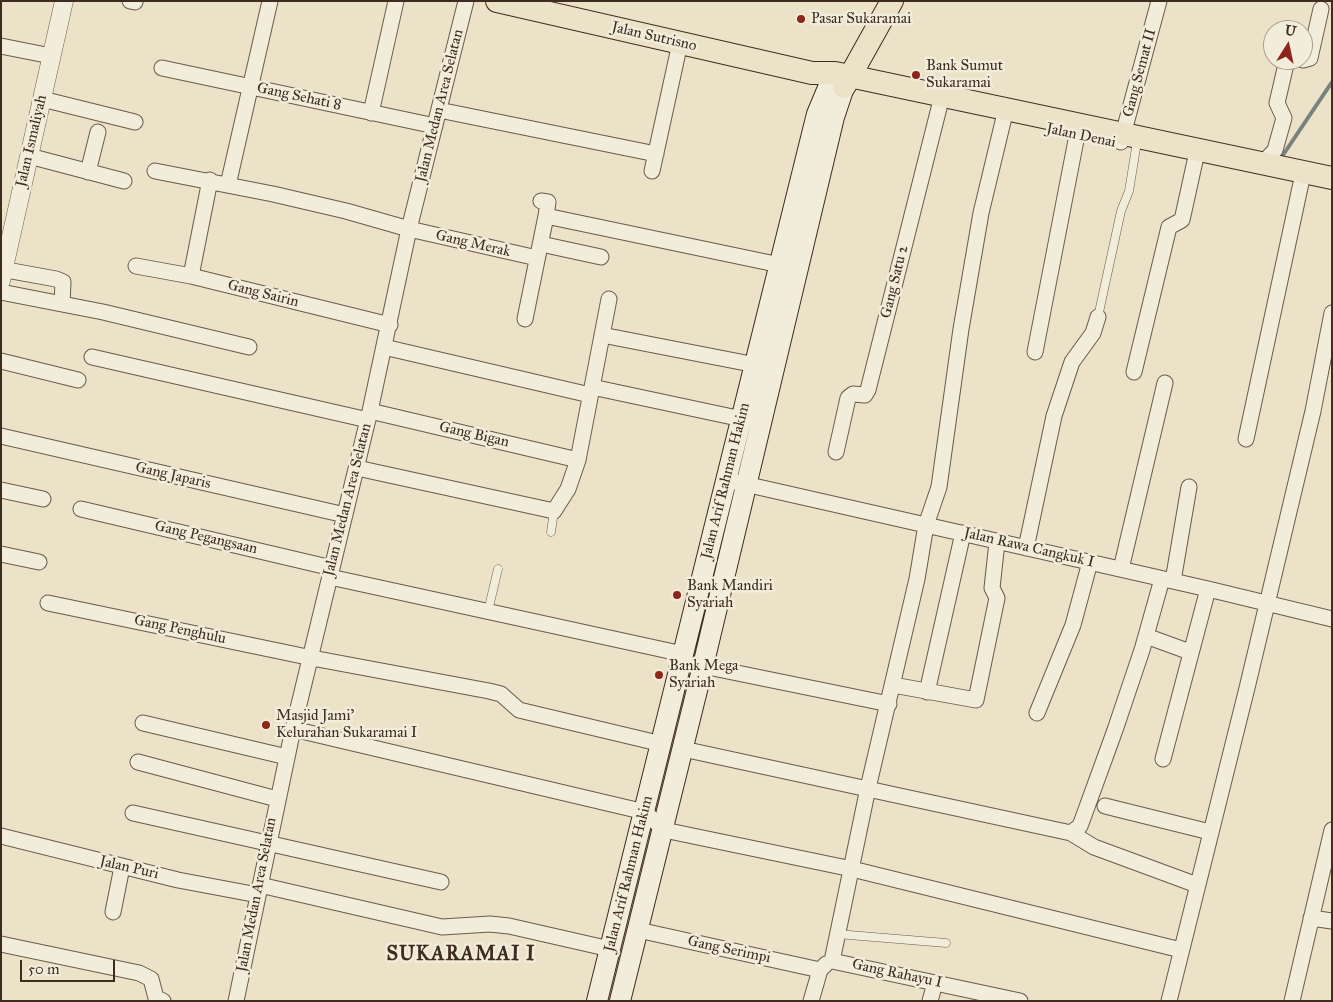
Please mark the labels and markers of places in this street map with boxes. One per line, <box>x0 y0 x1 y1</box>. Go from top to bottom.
place label: Pasar Sukaramai <box>811 10 911 28</box>
marker: Pasar Sukaramai <box>795 13 807 25</box>
place label: Bank Sumut Sukaramai <box>926 57 1003 92</box>
marker: Bank Sumut Sukaramai <box>910 69 922 81</box>
place label: Bank Mandiri Syariah <box>687 577 773 612</box>
marker: Bank Mandiri Syariah <box>671 589 683 601</box>
place label: Bank Mega Syariah <box>669 657 738 692</box>
marker: Bank Mega Syariah <box>653 669 665 681</box>
place label: Masjid Jami' Kelurahan Sukaramai I <box>276 707 417 742</box>
marker: Masjid Jami' Kelurahan Sukaramai I <box>260 719 272 731</box>

